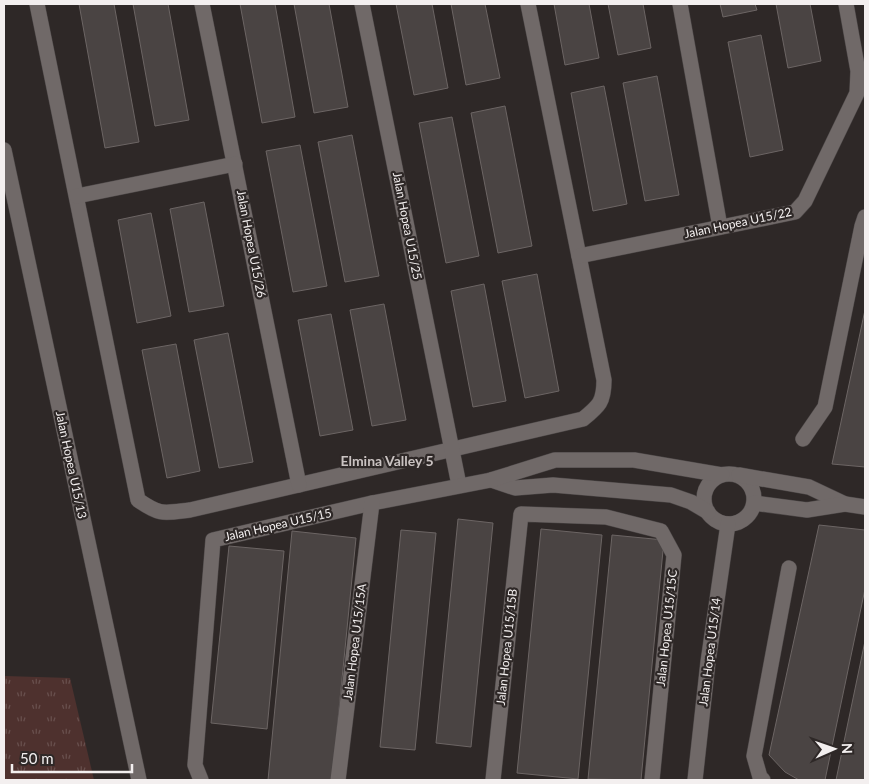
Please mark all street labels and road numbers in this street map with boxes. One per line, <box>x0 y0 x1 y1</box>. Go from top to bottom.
street label: Jalan Hopea U15/25 <box>390 171 425 281</box>
street label: Jalan Hopea U15/26 <box>234 189 269 299</box>
street label: Jalan Hopea U15/22 <box>683 204 793 241</box>
street label: Jalan Hopea U15/13 <box>53 410 90 520</box>
street label: Jalan Hopea U15/15 <box>223 505 333 544</box>
street label: Jalan Hopea U15/15C <box>653 569 680 687</box>
street label: Jalan Hopea U15/15A <box>340 582 369 701</box>
street label: Jalan Hopea U15/15B <box>493 588 520 706</box>
street label: Jalan Hopea U15/14 <box>695 597 724 707</box>

